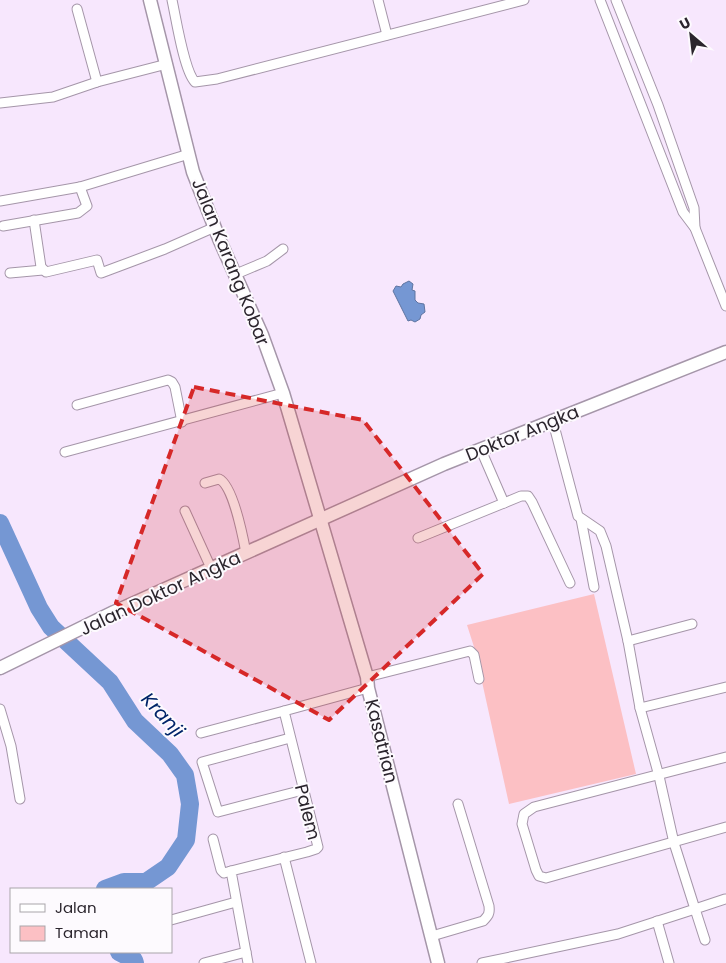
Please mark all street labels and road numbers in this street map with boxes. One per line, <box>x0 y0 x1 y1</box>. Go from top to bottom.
street label: Jalan Karang Kobar <box>186 175 276 350</box>
street label: Doktor Angka <box>462 399 582 467</box>
street label: Jalan Doktor Angka <box>75 545 245 641</box>
street label: Kasatrian <box>359 696 405 786</box>
street label: Palem <box>289 781 327 843</box>

